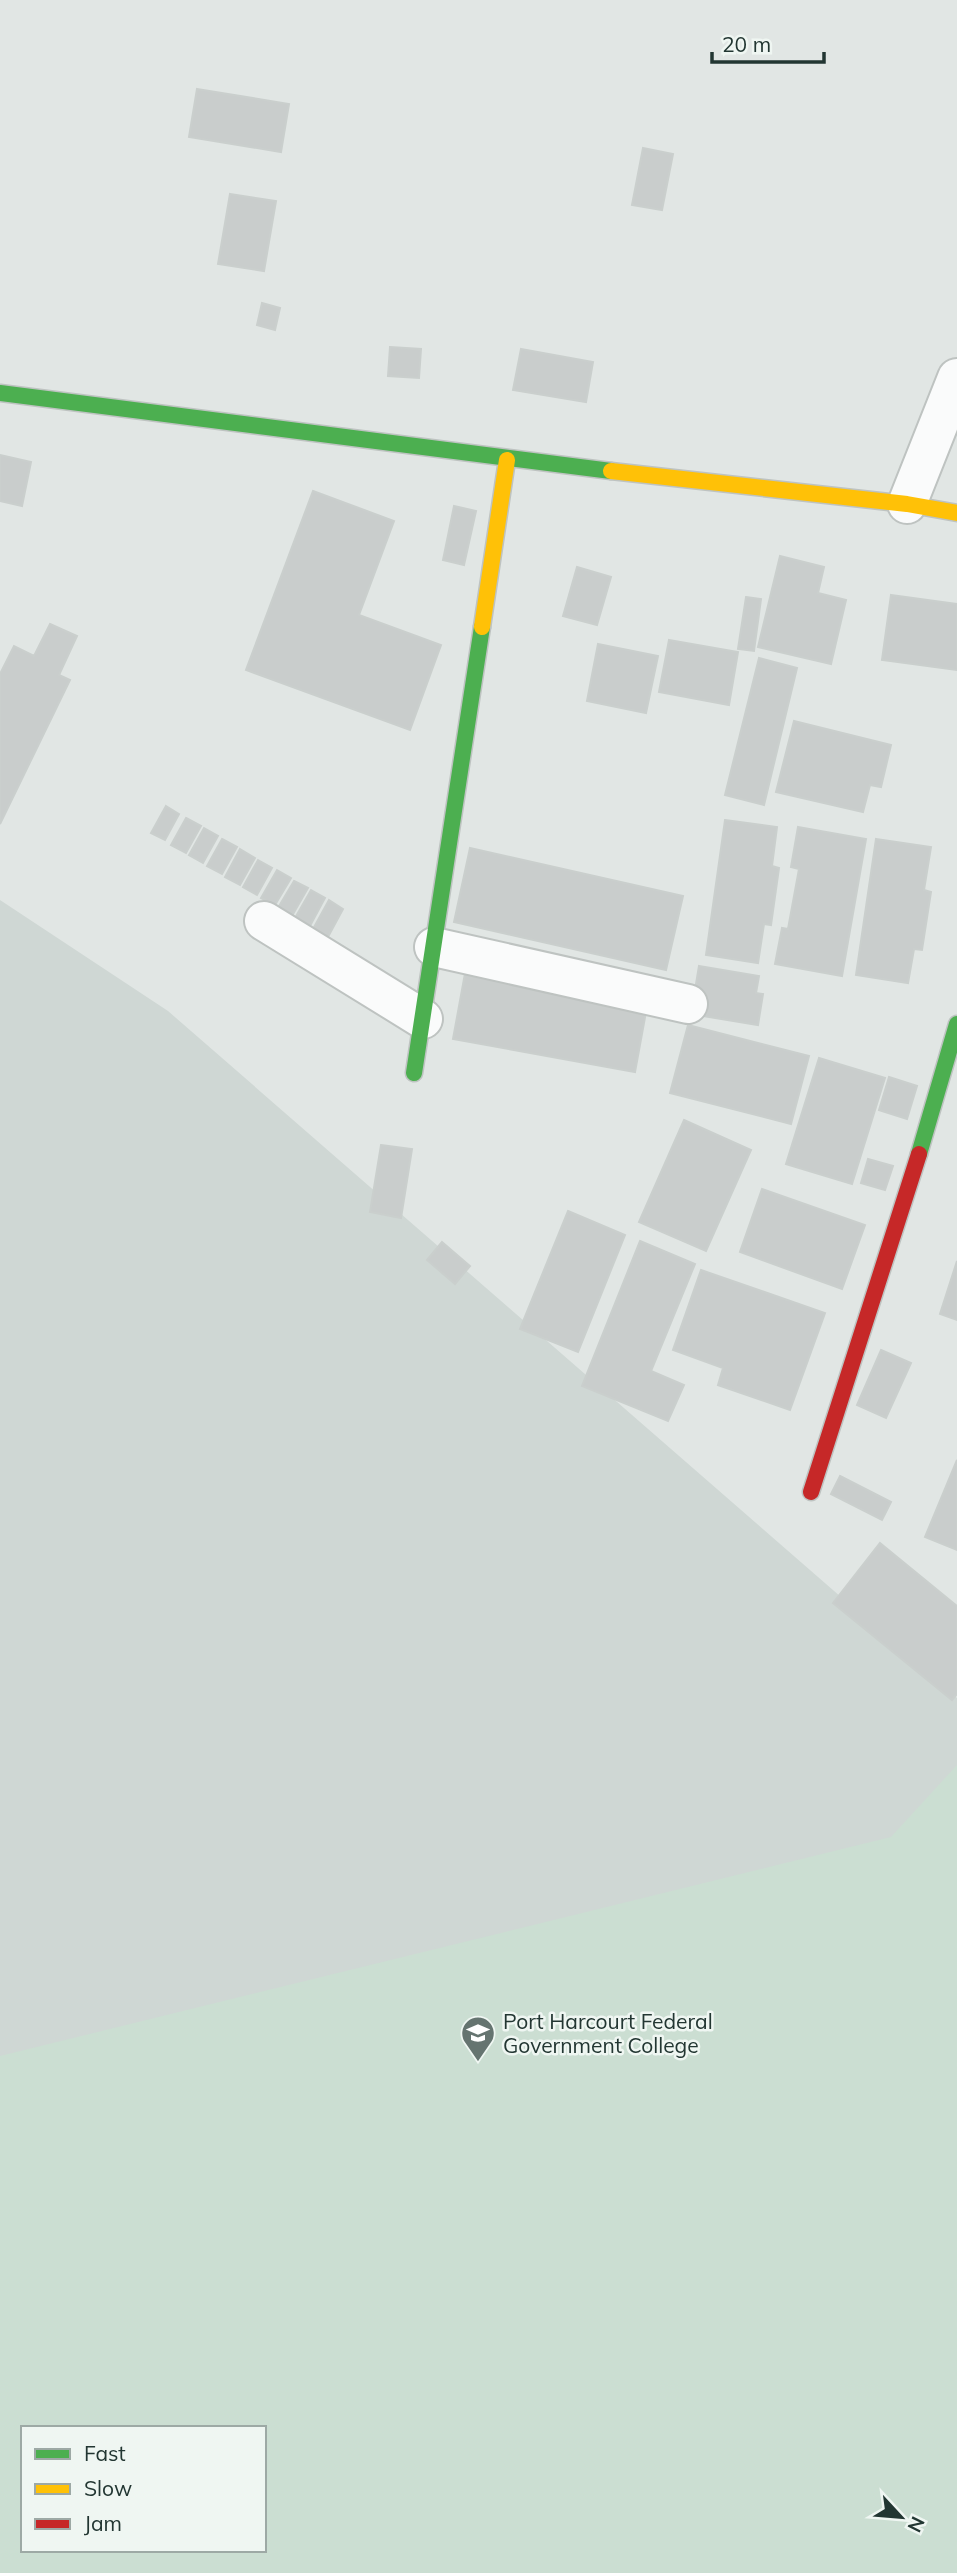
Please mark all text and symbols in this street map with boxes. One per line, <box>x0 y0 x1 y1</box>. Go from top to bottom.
scale bar <box>712 21 824 65</box>
text: 20 m <box>722 31 771 57</box>
place label: Port Harcourt Federal Government College <box>503 2008 713 2058</box>
school or university icon: Port Harcourt Federal Government College <box>459 2014 497 2063</box>
legend <box>21 2426 266 2552</box>
text: Fast <box>84 2440 126 2466</box>
text: Slow <box>84 2475 132 2501</box>
north arrow <box>866 2482 936 2552</box>
text: Jam <box>84 2510 122 2536</box>
text: N <box>902 2513 930 2536</box>

